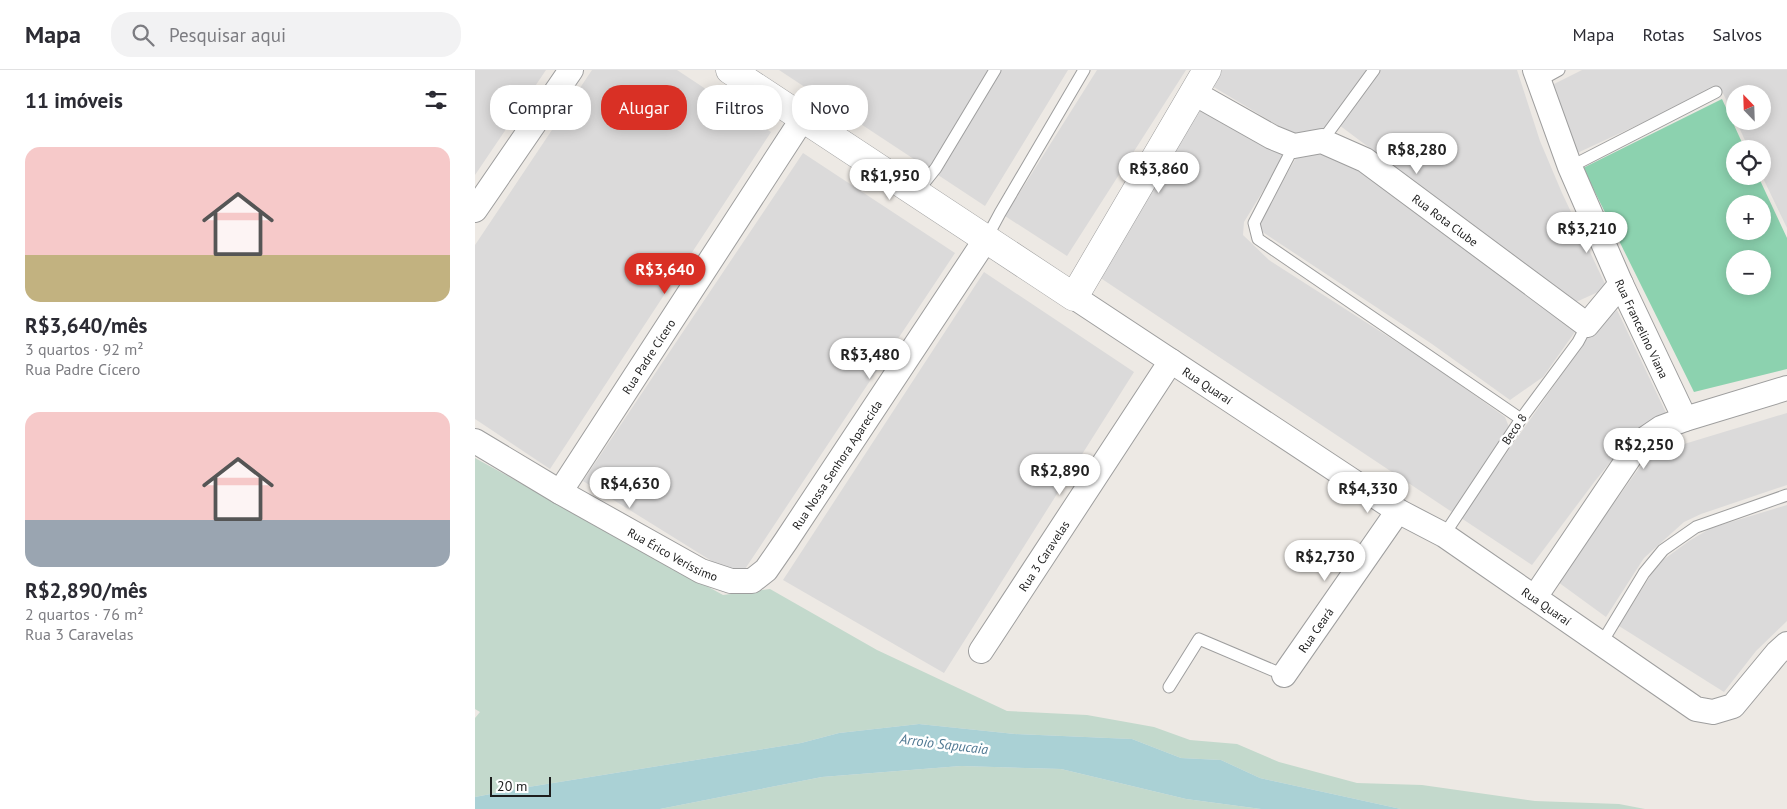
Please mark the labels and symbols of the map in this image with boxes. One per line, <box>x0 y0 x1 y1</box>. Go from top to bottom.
north arrow <box>1726 85 1771 130</box>
pin: R$8,280 <box>1371 132 1463 175</box>
pin: R$3,860 <box>1113 152 1205 194</box>
pin: R$1,950 <box>844 158 936 201</box>
street label: Rua Rota Clube <box>1410 190 1481 249</box>
pin: R$3,210 <box>1541 212 1633 254</box>
pin: R$3,640 <box>619 252 711 295</box>
street label: Rua Francelino Viana <box>1612 277 1672 381</box>
street label: Rua Padre Cícero <box>618 316 678 397</box>
pin: R$3,480 <box>824 338 916 380</box>
street label: Rua Quaraí <box>1180 363 1235 407</box>
street label: Rua Nossa Senhora Aparecida <box>788 397 885 532</box>
street label: Beco 8 <box>1498 411 1530 447</box>
pin: R$2,250 <box>1598 428 1690 470</box>
pin: R$2,890 <box>1014 454 1106 496</box>
pin: R$4,630 <box>584 466 676 509</box>
pin: R$4,330 <box>1322 472 1414 514</box>
street label: Rua 3 Caravelas <box>1015 517 1072 594</box>
street label: Rua Érico Veríssimo <box>625 524 720 584</box>
pin: R$2,730 <box>1279 540 1371 582</box>
street label: Rua Quaraí <box>1519 584 1574 628</box>
street label: Rua Ceará <box>1295 604 1336 655</box>
water label: Arroio Sapucaia <box>898 730 990 758</box>
scale bar <box>490 774 551 797</box>

